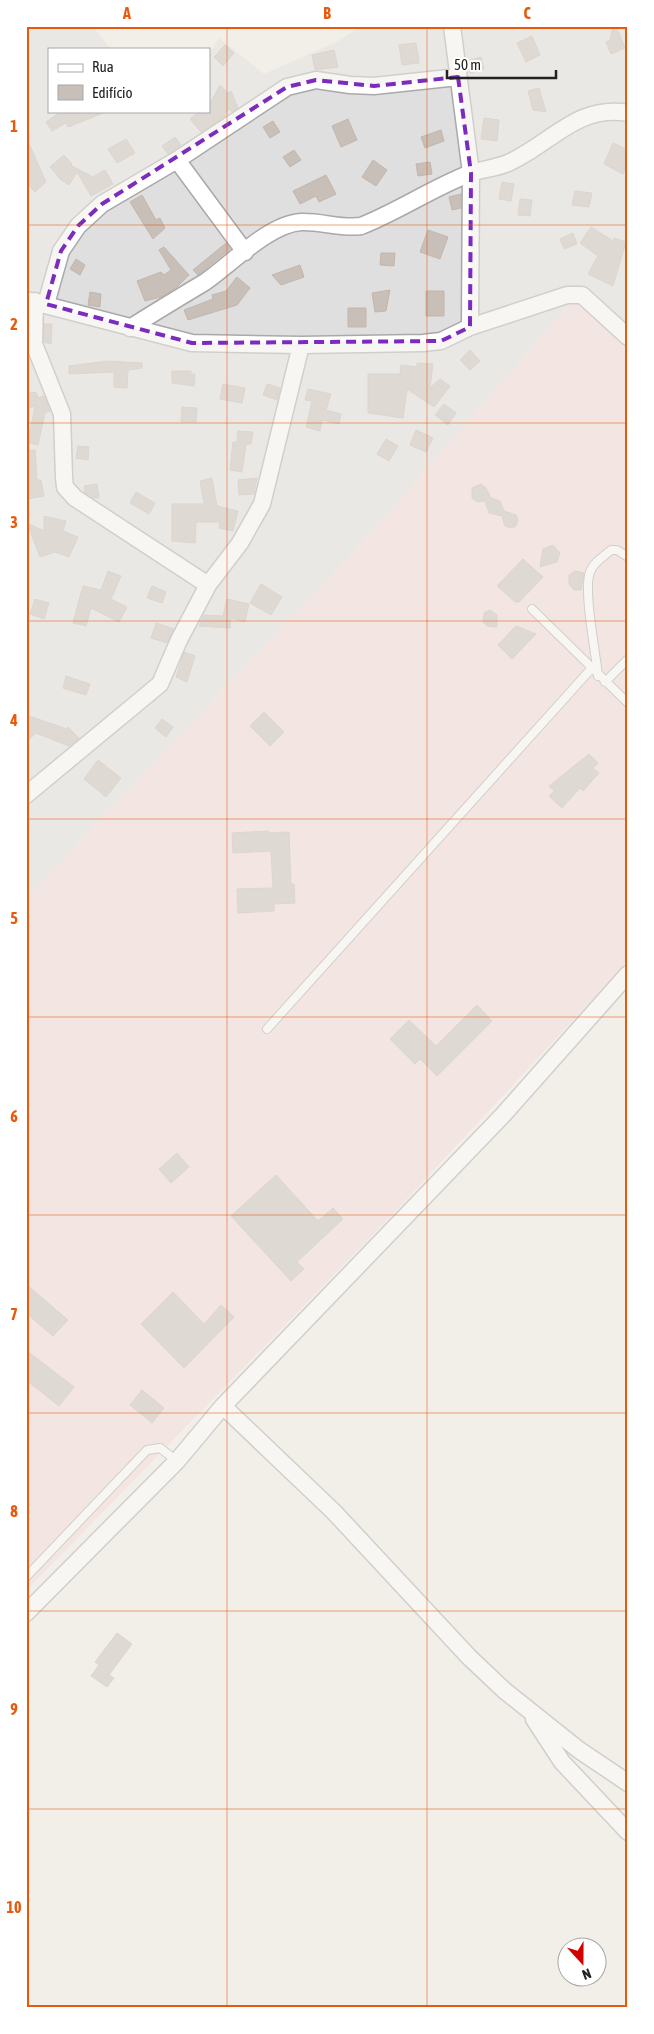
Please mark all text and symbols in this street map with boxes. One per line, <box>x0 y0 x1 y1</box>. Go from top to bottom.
text: A <box>122 4 131 22</box>
text: B <box>323 4 331 22</box>
text: C <box>523 4 531 22</box>
legend <box>48 48 210 112</box>
scale bar <box>447 48 555 80</box>
text: 50 m <box>454 56 481 73</box>
text: Rua <box>92 58 114 75</box>
text: Edifício <box>92 84 133 101</box>
text: 1 <box>10 117 18 135</box>
text: 2 <box>10 315 18 333</box>
text: 3 <box>10 513 18 531</box>
text: 4 <box>9 711 18 729</box>
text: 5 <box>10 909 18 927</box>
text: 6 <box>10 1107 18 1125</box>
text: 7 <box>10 1305 18 1323</box>
text: 8 <box>10 1502 18 1520</box>
text: 9 <box>10 1700 18 1718</box>
text: 10 <box>6 1898 22 1916</box>
north arrow <box>556 1936 606 1986</box>
text: N <box>580 1965 593 1983</box>

